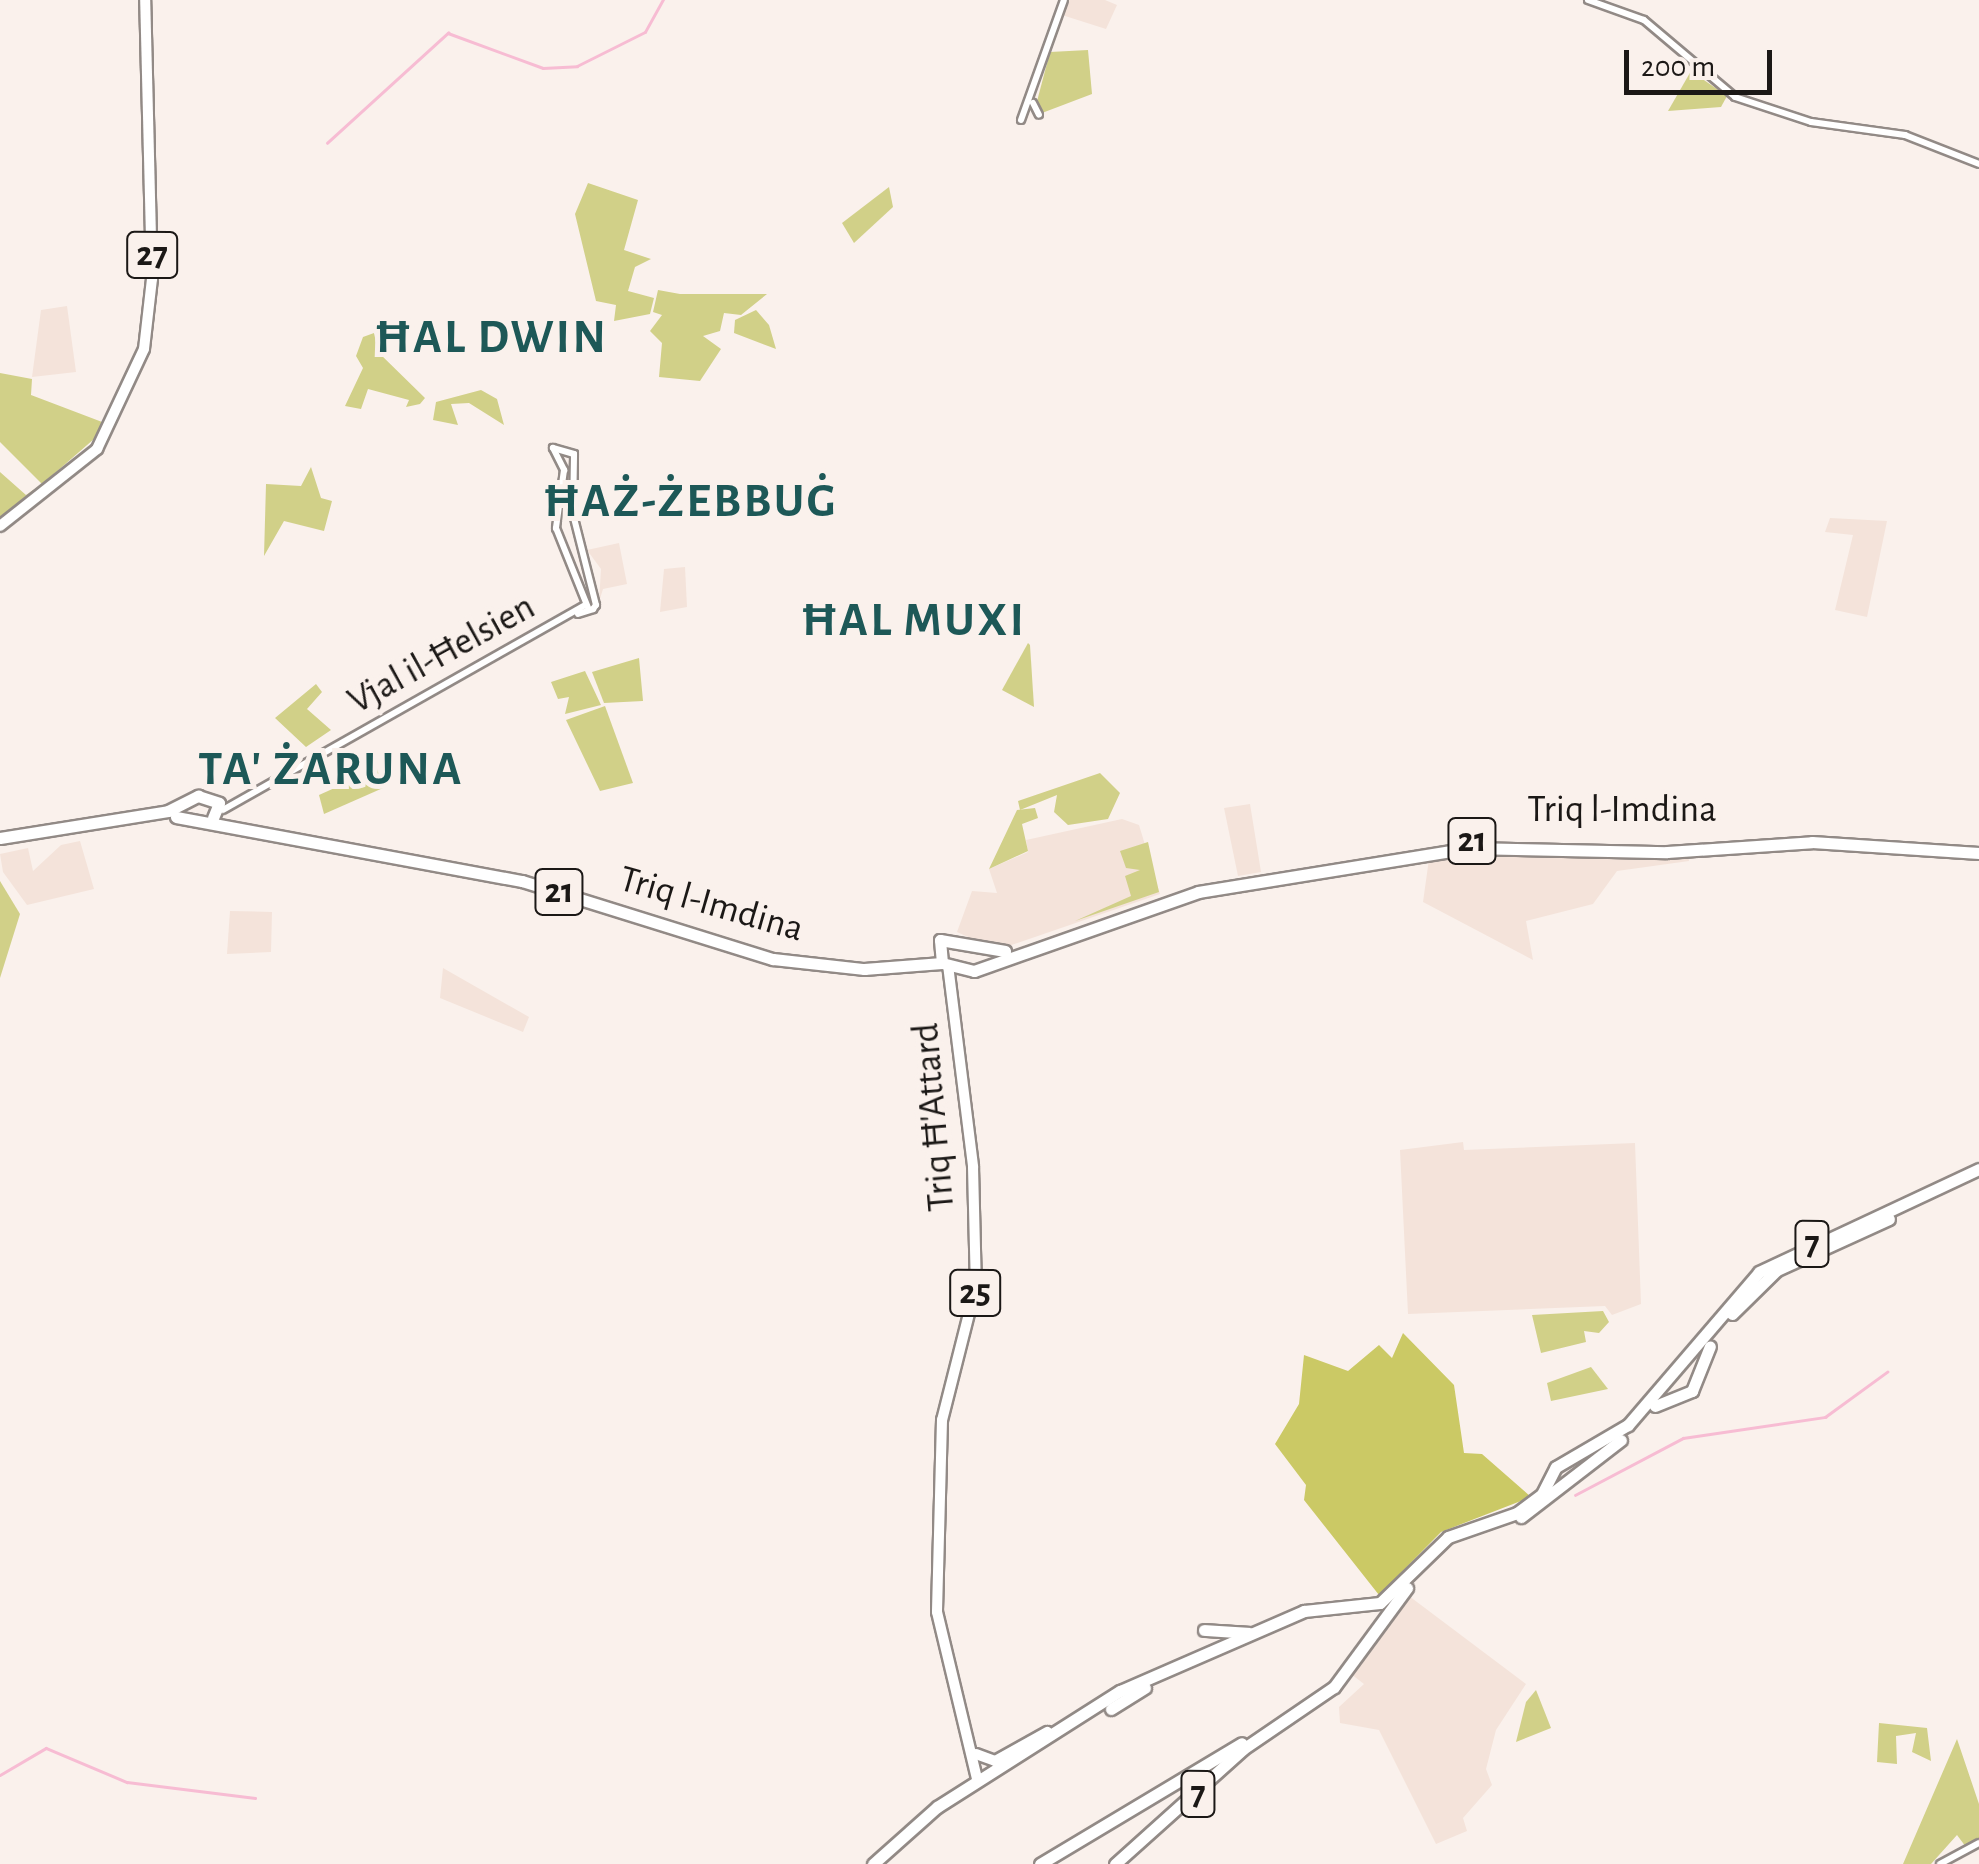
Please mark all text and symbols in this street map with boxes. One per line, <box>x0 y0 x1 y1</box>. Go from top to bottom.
scale bar <box>1629 30 1776 92</box>
text: 200 m <box>1641 52 1715 82</box>
road number: 27 <box>124 225 180 285</box>
district label: ĦAL DWIN <box>376 310 608 368</box>
district label: ĦAŻ-ŻEBBUĠ <box>544 474 838 532</box>
street label: Vjal il-Ħelsien <box>341 585 543 725</box>
district label: ĦAL MUXI <box>802 593 1026 651</box>
district label: TA' ŻARUNA <box>198 742 464 800</box>
street label: Triq l-Imdina <box>1527 788 1717 834</box>
road number: 21 <box>1447 811 1497 871</box>
street label: Triq l-Imdina <box>614 857 808 953</box>
road number: 21 <box>534 862 584 922</box>
street label: Triq Ħ'Attard <box>904 1021 966 1213</box>
road number: 7 <box>1792 1214 1832 1274</box>
road number: 25 <box>948 1263 1002 1323</box>
road number: 7 <box>1178 1764 1218 1824</box>

